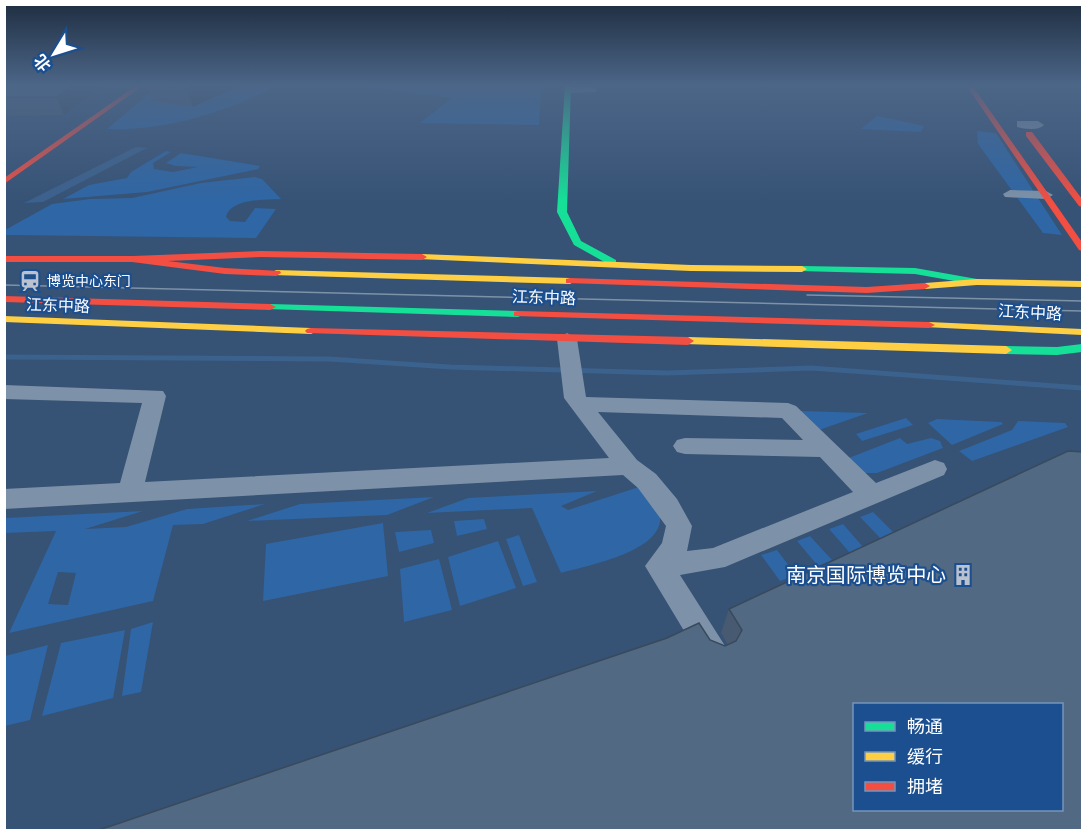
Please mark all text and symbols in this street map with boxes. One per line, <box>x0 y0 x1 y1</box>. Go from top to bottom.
north arrow <box>24 24 84 84</box>
text: 北 <box>29 50 56 76</box>
station icon: 博览中心东门 <box>18 269 42 293</box>
place label: 博览中心东门 <box>47 272 131 290</box>
street label: 江东中路 <box>512 285 576 309</box>
street label: 江东中路 <box>26 293 90 317</box>
street label: 江东中路 <box>997 299 1063 325</box>
place label: 南京国际博览中心 <box>786 561 946 588</box>
building icon: 南京国际博览中心 <box>951 563 975 587</box>
legend <box>853 703 1063 811</box>
text: 畅通 <box>907 714 943 739</box>
text: 缓行 <box>907 744 943 769</box>
text: 拥堵 <box>907 774 943 799</box>

